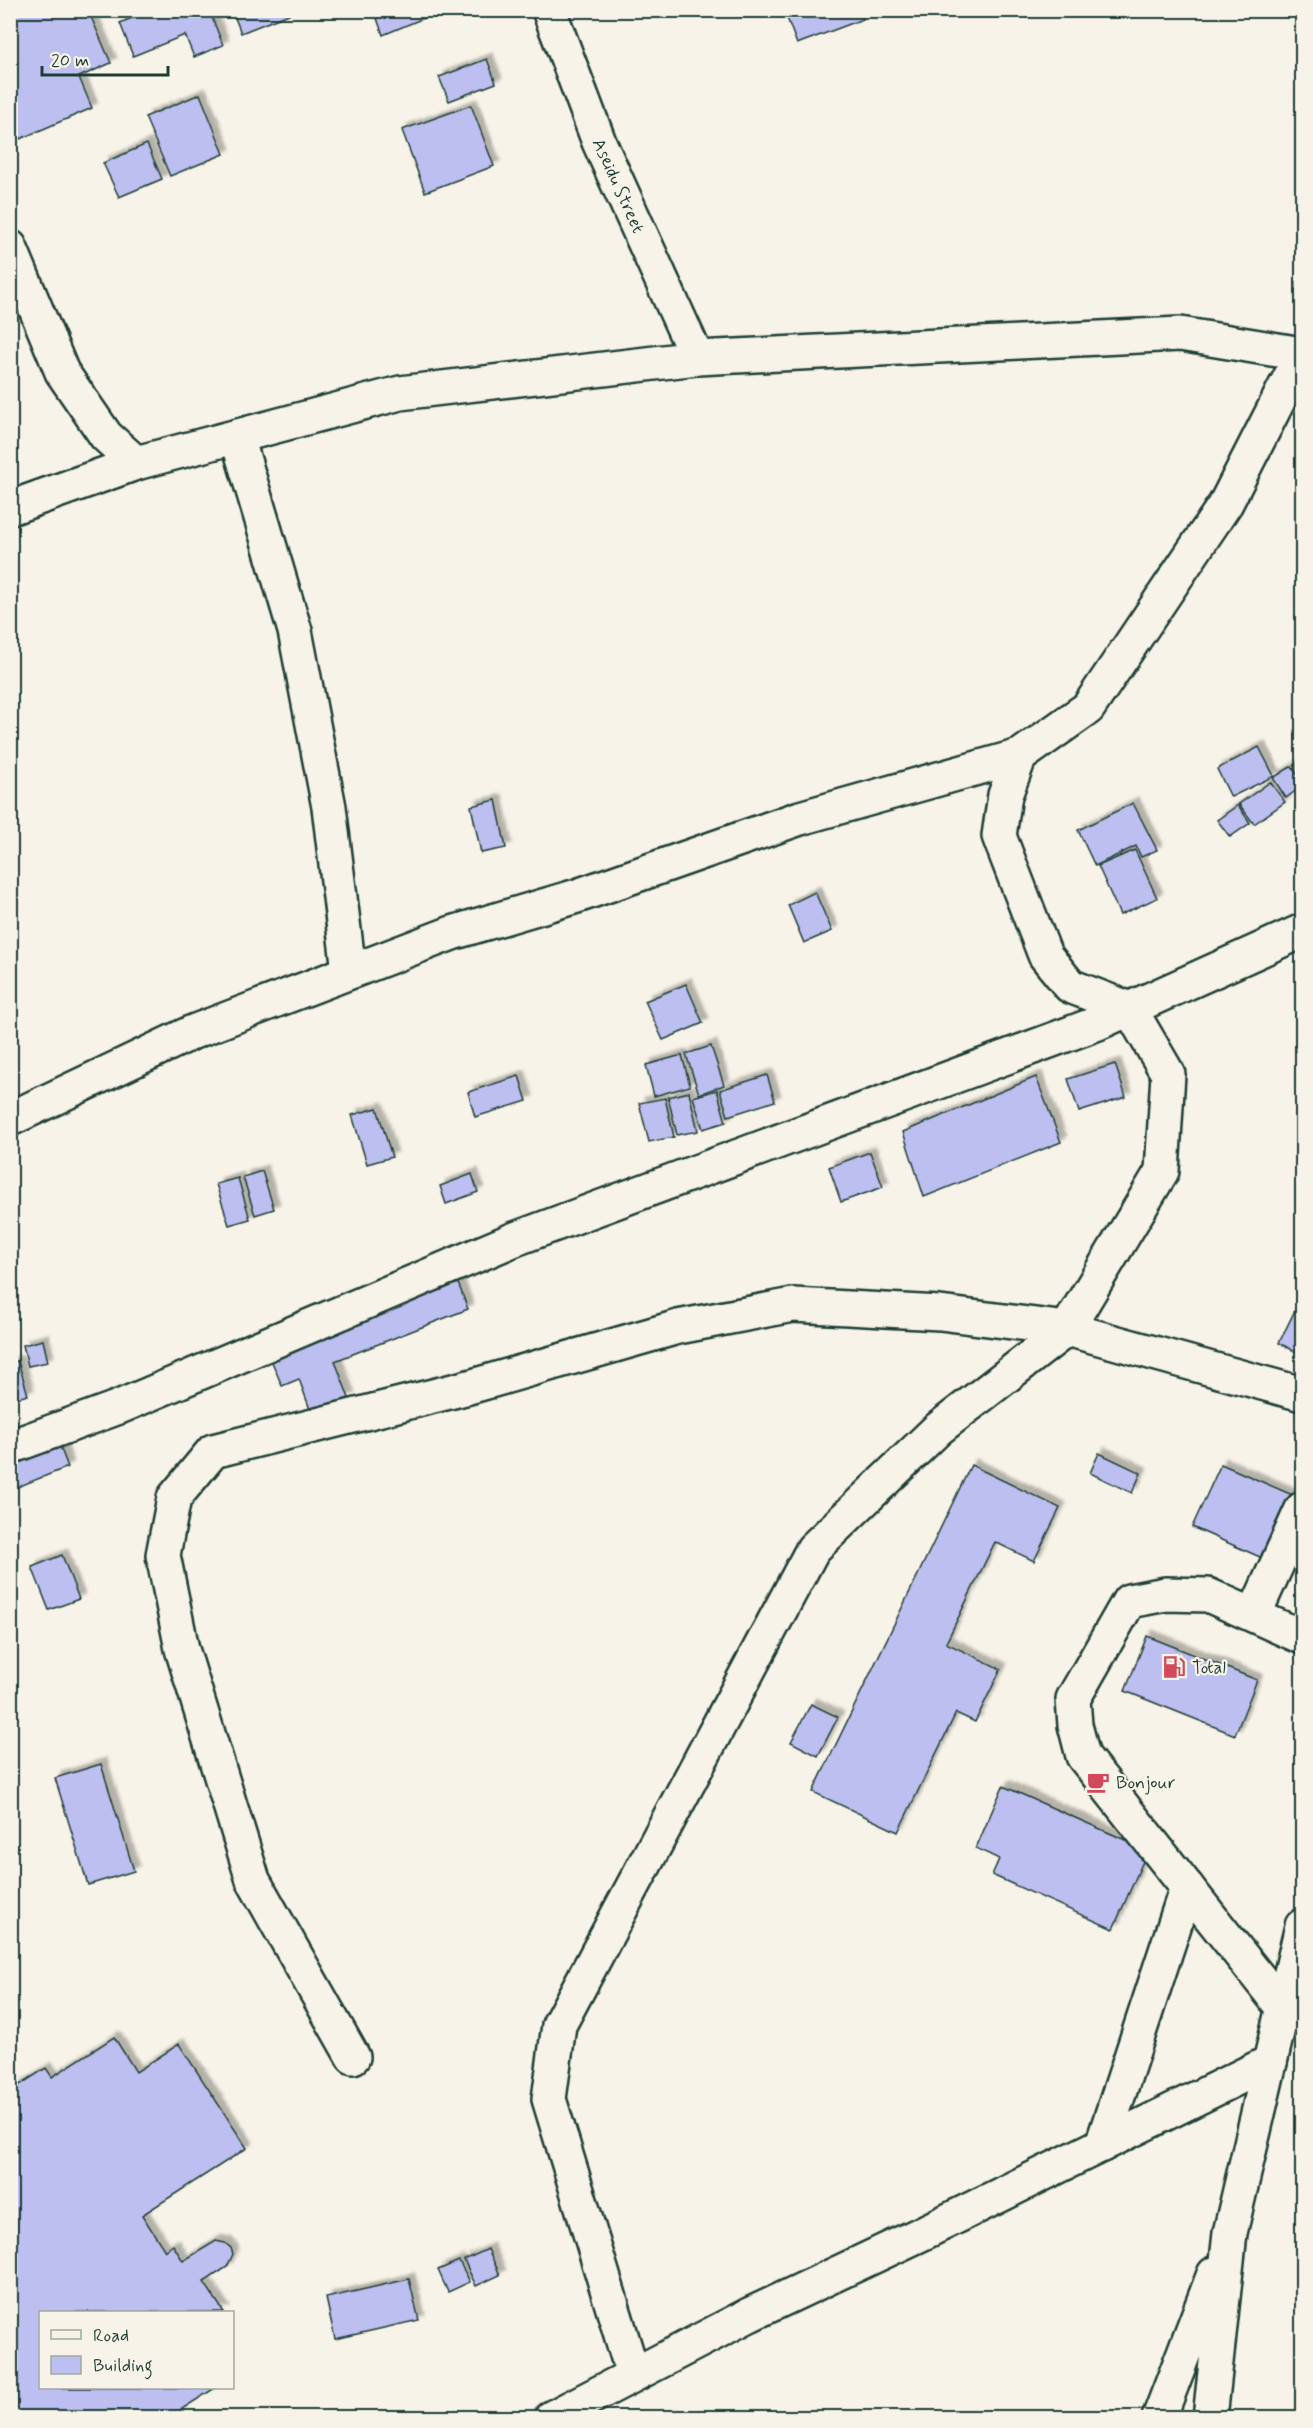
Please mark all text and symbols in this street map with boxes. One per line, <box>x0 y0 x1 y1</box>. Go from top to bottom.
scale bar <box>42 39 168 77</box>
text: 20 m <box>51 49 89 73</box>
street label: Aseidu Street <box>586 135 650 238</box>
fuel station icon: Total <box>1161 1654 1187 1680</box>
place label: Total <box>1192 1656 1226 1680</box>
cafe icon: Bonjour <box>1085 1769 1111 1795</box>
place label: Bonjour <box>1116 1771 1176 1795</box>
legend <box>39 2311 234 2389</box>
text: Road <box>93 2324 129 2348</box>
text: Building <box>93 2354 153 2380</box>

